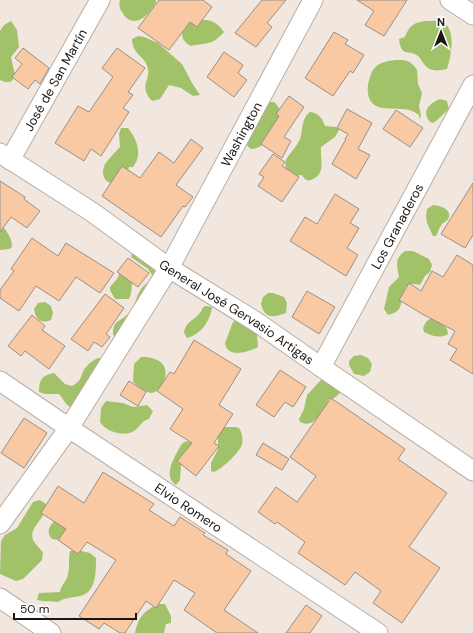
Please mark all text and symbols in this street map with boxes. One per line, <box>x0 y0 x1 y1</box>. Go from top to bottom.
north arrow <box>421 12 461 52</box>
text: N <box>437 15 445 29</box>
street label: José de San Martín <box>20 26 91 134</box>
street label: Washington <box>217 99 266 170</box>
street label: Los Granaderos <box>367 181 427 272</box>
street label: General José Gervasio Artigas <box>156 256 317 368</box>
street label: Elvio Romero <box>151 479 226 536</box>
scale bar <box>14 595 136 621</box>
text: 50 m <box>20 601 49 617</box>

